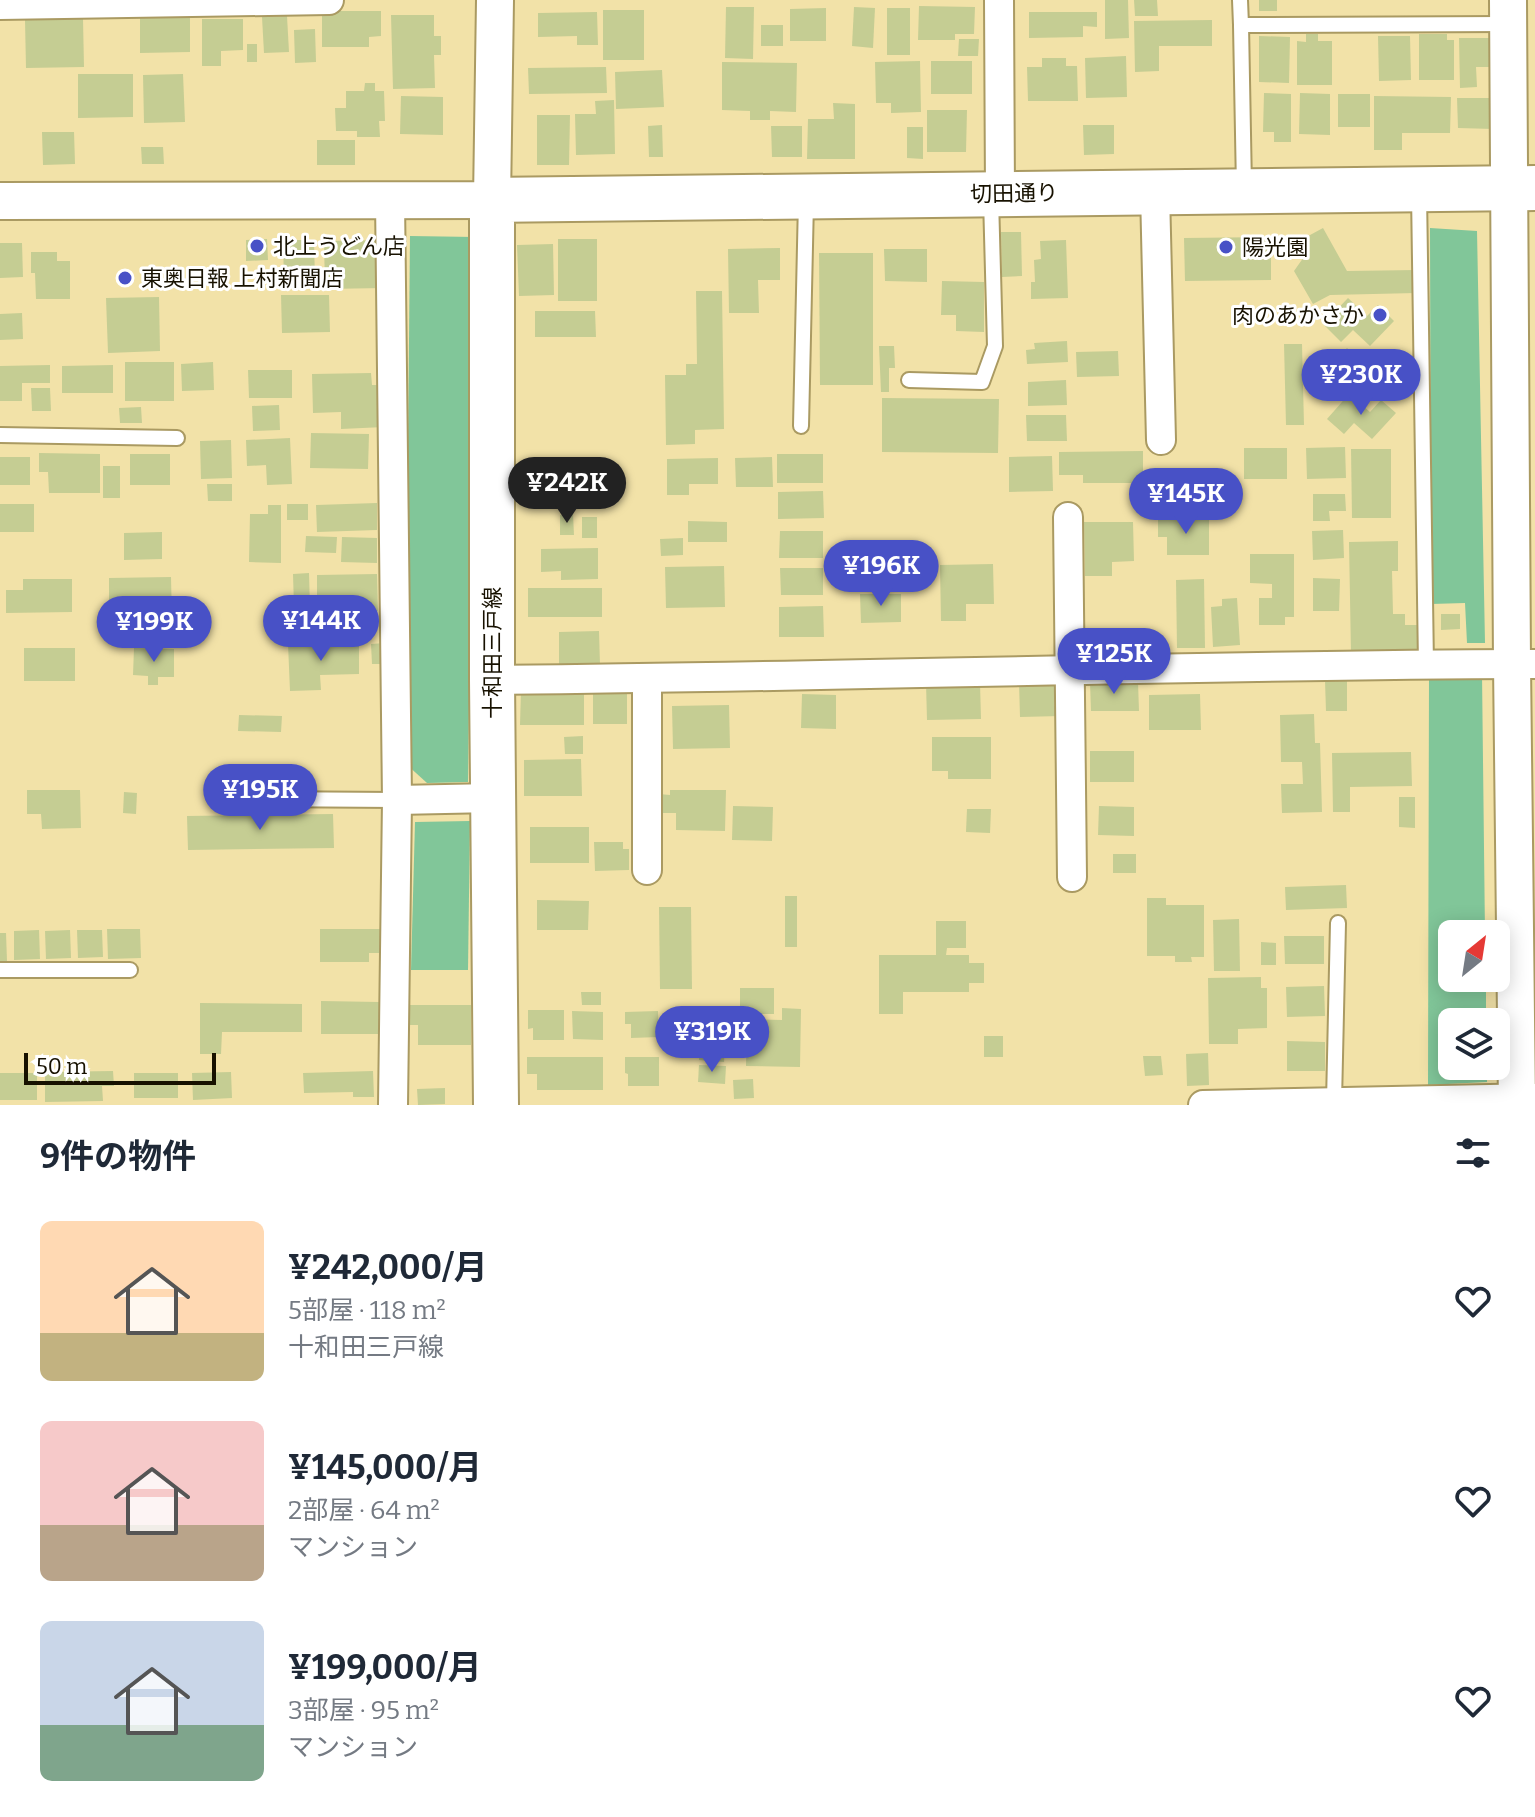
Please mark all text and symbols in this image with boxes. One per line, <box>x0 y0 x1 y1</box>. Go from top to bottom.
street label: 切田通り <box>970 179 1058 208</box>
place label: 北上うどん店 <box>273 233 405 260</box>
place label: 陽光園 <box>1242 234 1308 261</box>
marker: 北上うどん店 <box>248 237 266 255</box>
marker: 陽光園 <box>1217 238 1235 256</box>
place label: 東奥日報 上村新聞店 <box>141 265 343 292</box>
marker: 東奥日報 上村新聞店 <box>116 269 134 287</box>
place label: 肉のあかさか <box>1232 302 1364 329</box>
marker: 肉のあかさか <box>1371 306 1389 324</box>
pin: ¥230K <box>1305 349 1417 417</box>
text: ¥230K <box>1320 359 1402 390</box>
pin: ¥242K <box>511 457 623 525</box>
text: ¥242K <box>526 467 608 498</box>
pin: ¥145K <box>1130 468 1242 536</box>
text: ¥145K <box>1147 478 1225 509</box>
pin: ¥196K <box>825 540 937 608</box>
text: ¥196K <box>842 550 920 581</box>
street label: 十和田三戸線 <box>479 587 506 719</box>
pin: ¥144K <box>265 595 377 663</box>
pin: ¥199K <box>98 596 210 664</box>
text: ¥144K <box>281 605 361 636</box>
text: ¥199K <box>115 606 193 637</box>
pin: ¥125K <box>1058 628 1170 696</box>
text: ¥125K <box>1076 638 1152 669</box>
pin: ¥195K <box>204 764 316 832</box>
text: ¥195K <box>221 774 299 805</box>
north arrow <box>1438 920 1510 992</box>
map controls <box>1438 920 1510 1080</box>
pin: ¥319K <box>656 1006 768 1074</box>
button: layers <box>1438 1008 1510 1080</box>
text: ¥319K <box>673 1016 751 1047</box>
scale bar <box>24 1049 216 1085</box>
text: 50 m <box>36 1053 87 1080</box>
icon: filters <box>1451 1131 1495 1175</box>
text: 9件の物件 <box>40 1136 196 1177</box>
text: ¥242,000/月 <box>288 1247 488 1288</box>
icon: home <box>104 1253 200 1349</box>
icon: heart <box>1451 1279 1495 1323</box>
text: 5部屋 · 118 m² <box>288 1295 446 1326</box>
text: 十和田三戸線 <box>288 1332 444 1363</box>
text: ¥145,000/月 <box>288 1447 482 1488</box>
icon: home <box>104 1453 200 1549</box>
icon: heart <box>1451 1479 1495 1523</box>
text: 2部屋 · 64 m² <box>288 1495 440 1526</box>
text: マンション <box>288 1532 418 1563</box>
text: ¥199,000/月 <box>288 1647 482 1688</box>
icon: home <box>104 1653 200 1749</box>
icon: heart <box>1451 1679 1495 1723</box>
text: 3部屋 · 95 m² <box>288 1695 439 1726</box>
text: マンション <box>288 1732 418 1763</box>

